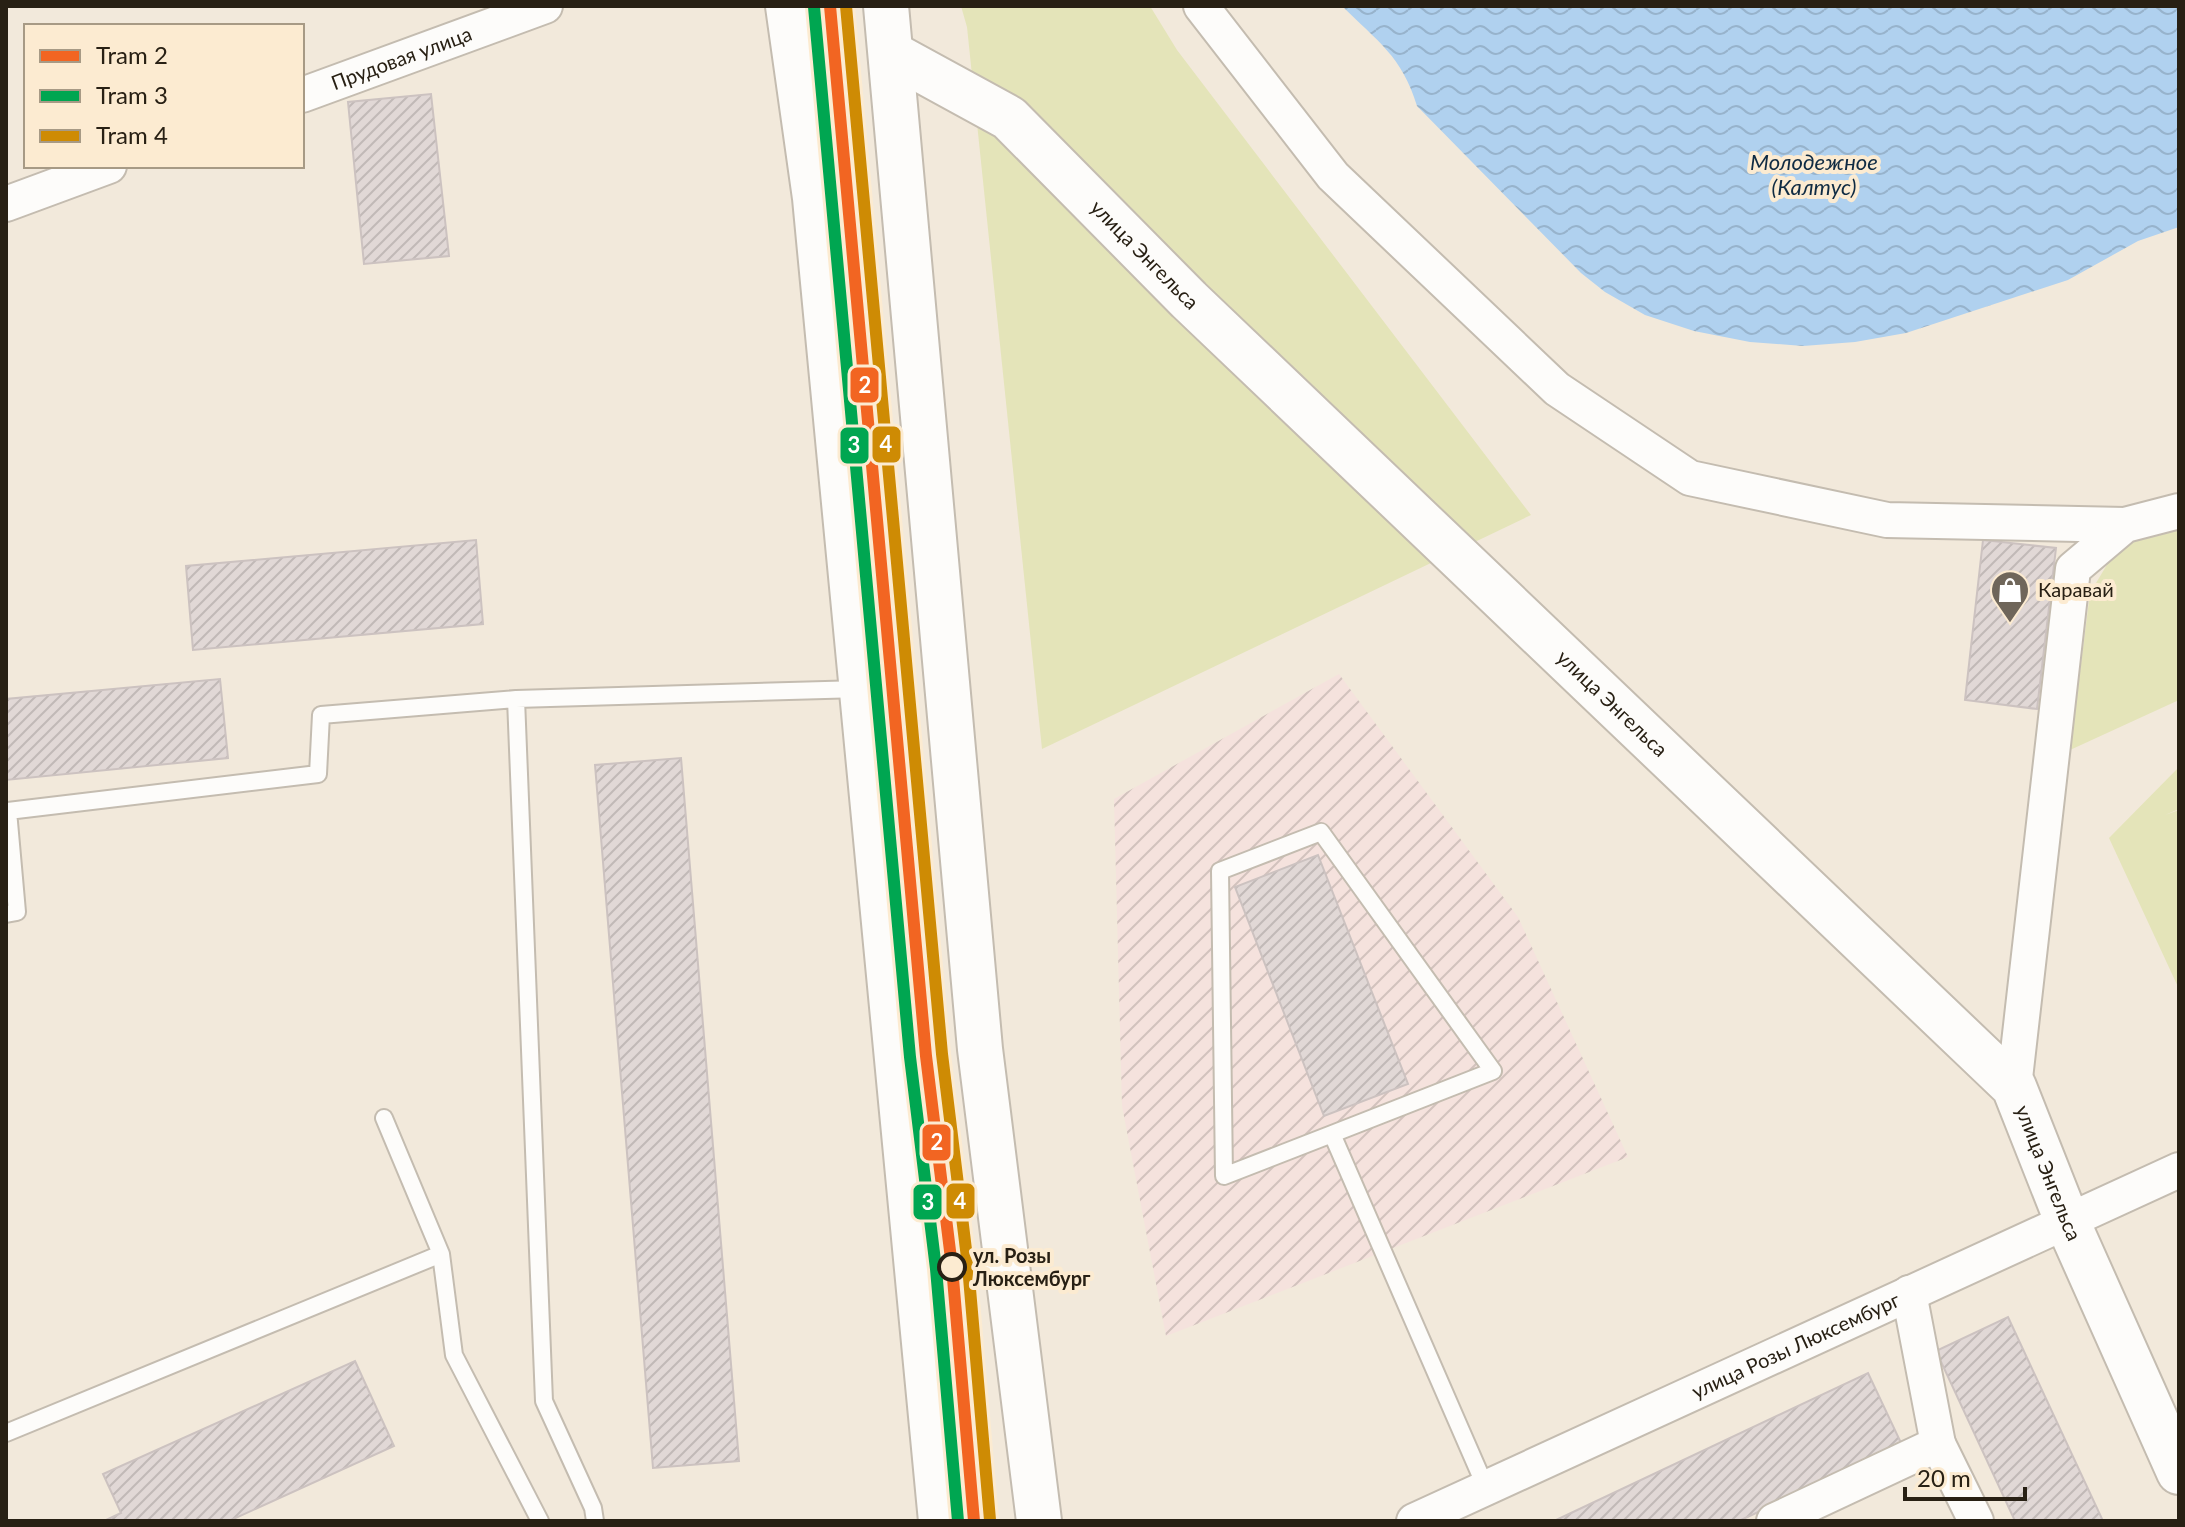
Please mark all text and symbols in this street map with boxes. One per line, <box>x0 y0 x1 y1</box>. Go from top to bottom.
street label: Прудовая улица <box>328 21 475 94</box>
legend <box>24 24 304 168</box>
text: Tram 2 <box>96 40 168 69</box>
text: Tram 3 <box>96 80 168 109</box>
text: Tram 4 <box>96 120 168 149</box>
water label: Молодежное (Калтус) <box>1750 148 1878 200</box>
street label: улица Энгельса <box>1086 195 1204 314</box>
line badge: 2 <box>849 366 880 404</box>
text: 2 <box>859 371 871 398</box>
line badge: 4 <box>871 425 902 464</box>
line badge: 3 <box>839 426 870 465</box>
text: 4 <box>880 430 893 457</box>
text: 3 <box>848 431 860 458</box>
shop icon: Каравай <box>1989 569 2031 624</box>
place label: Каравай <box>2038 577 2114 601</box>
street label: улица Энгельса <box>1553 645 1673 761</box>
street label: улица Энгельса <box>2011 1101 2087 1244</box>
line badge: 2 <box>921 1123 952 1162</box>
text: 2 <box>931 1128 943 1155</box>
line badge: 4 <box>945 1182 976 1220</box>
line badge: 3 <box>912 1183 943 1221</box>
text: 4 <box>954 1187 967 1214</box>
text: 3 <box>922 1188 934 1215</box>
place label: ул. Розы Люксембург <box>972 1243 1091 1290</box>
marker: ул. Розы Люксембург <box>938 1253 966 1281</box>
street label: улица Розы Люксембург <box>1688 1287 1903 1403</box>
scale bar <box>1905 1451 2025 1501</box>
text: 20 m <box>1917 1463 1971 1492</box>

